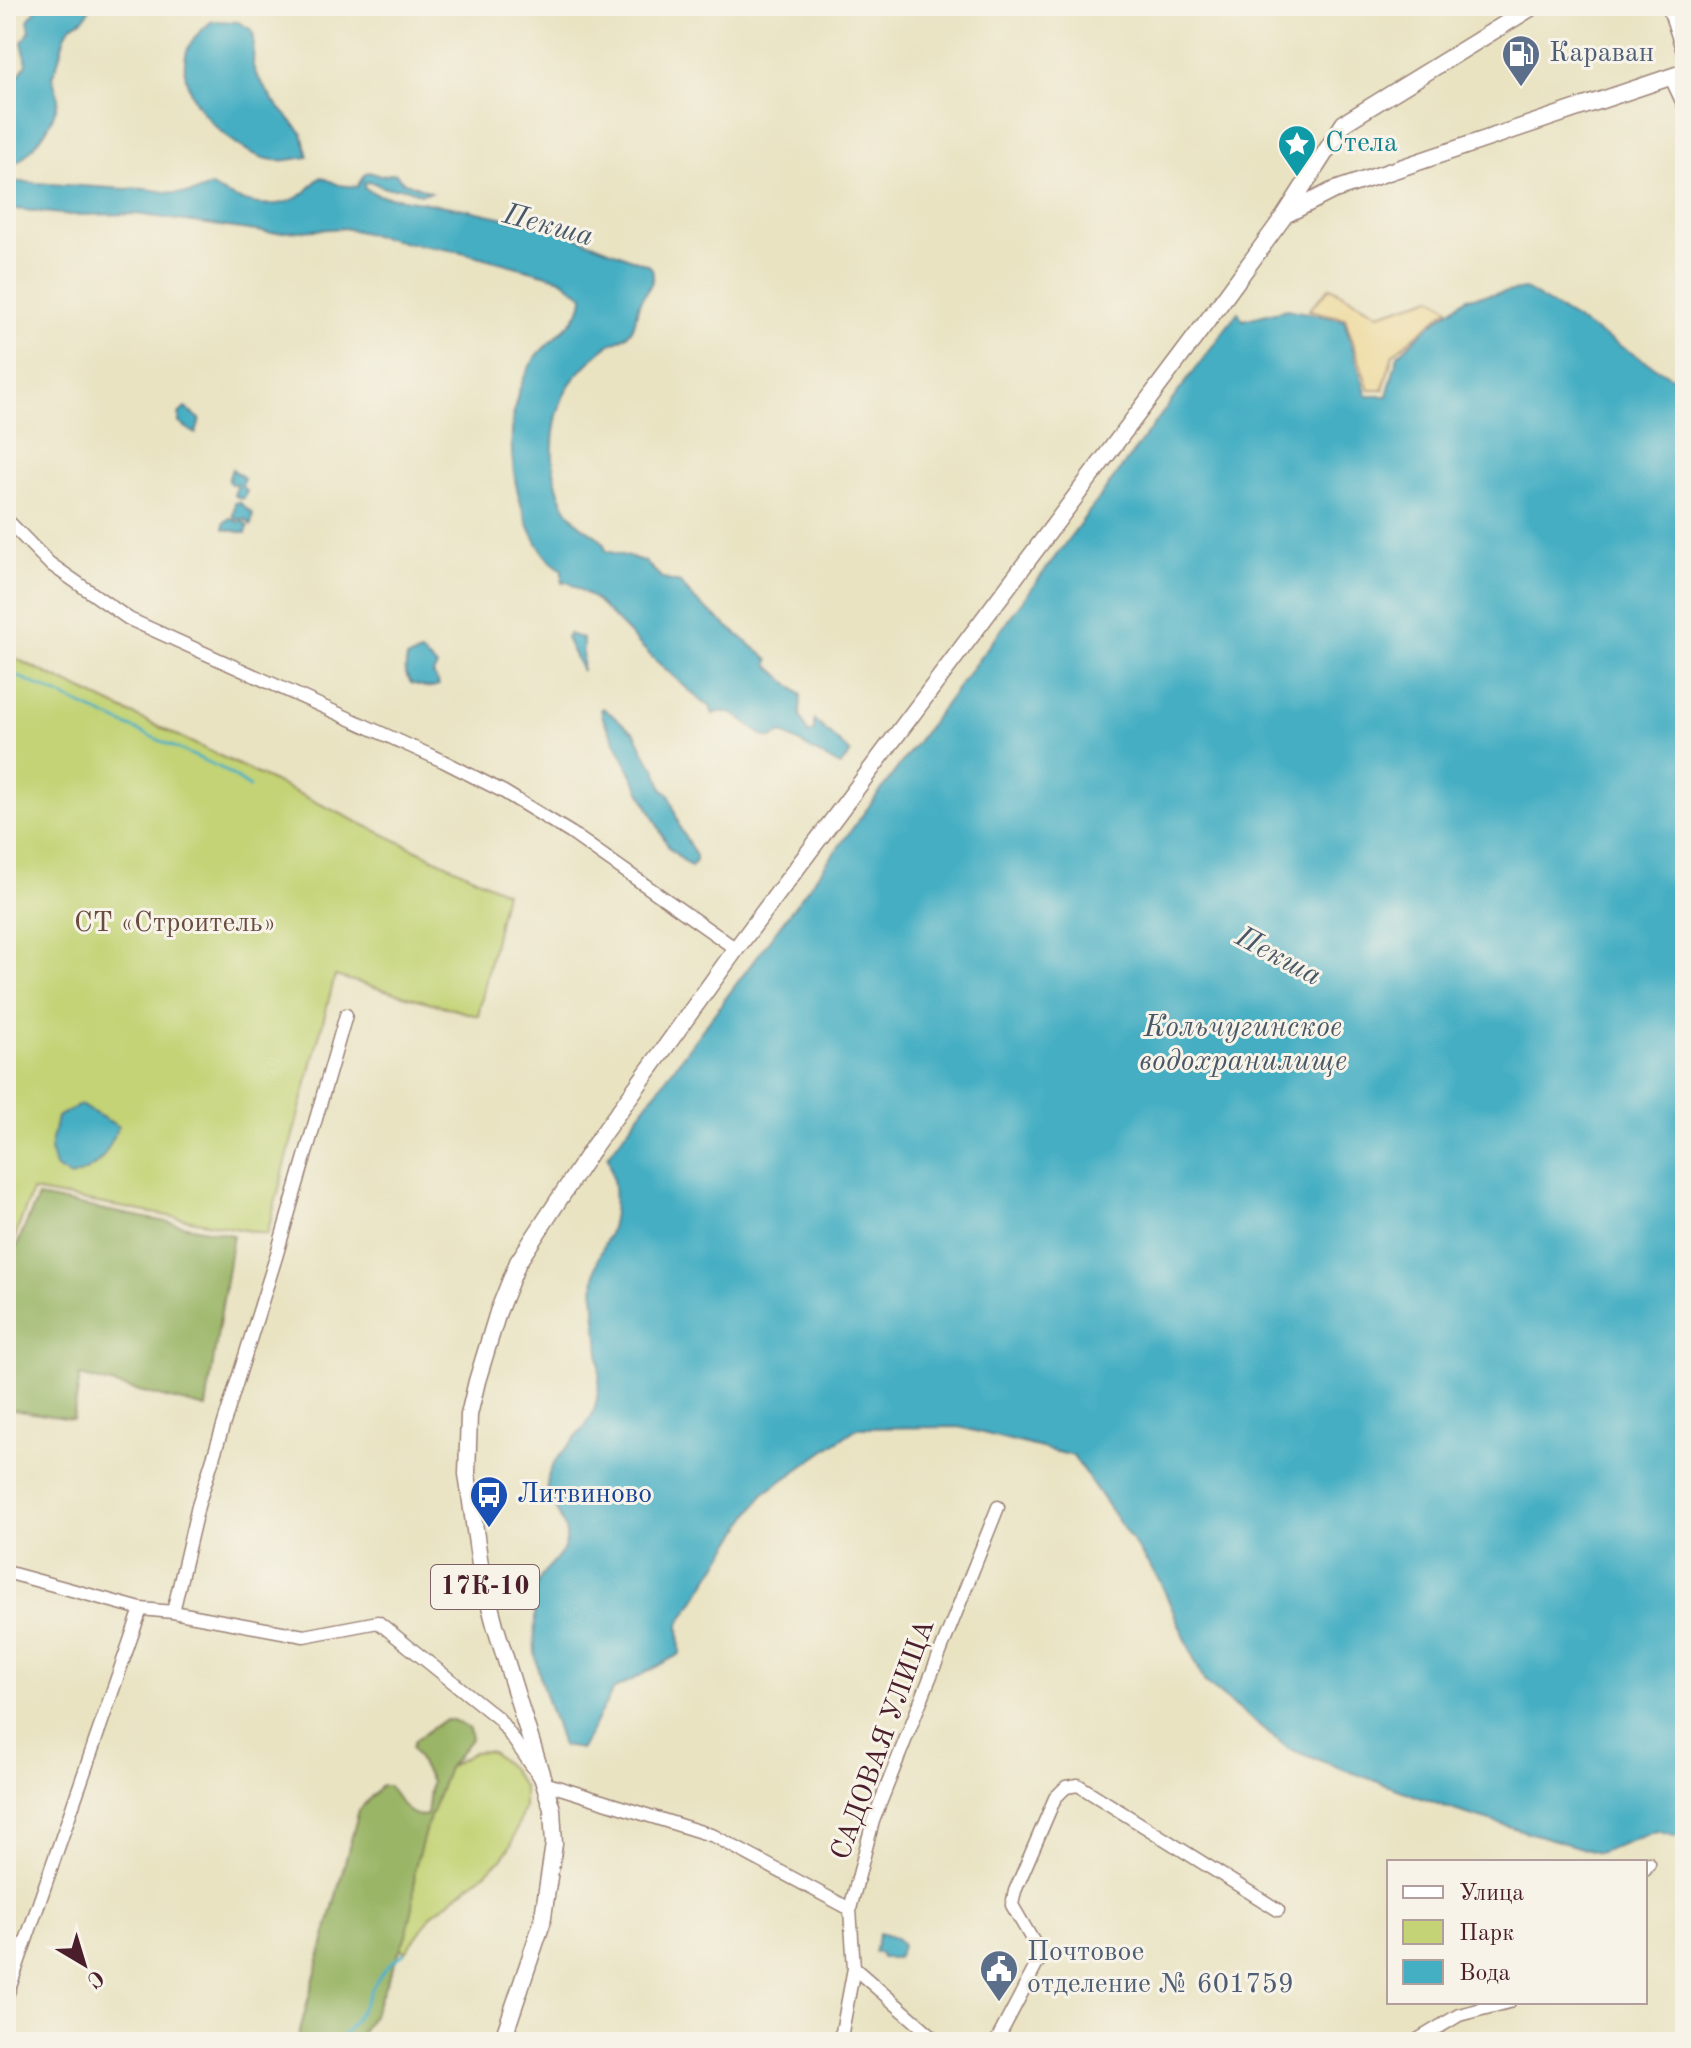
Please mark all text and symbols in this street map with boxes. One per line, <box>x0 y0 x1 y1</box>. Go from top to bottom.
fuel station icon: Караван <box>1500 33 1542 88</box>
place label: Караван <box>1549 40 1654 68</box>
place icon: Стела <box>1276 123 1318 178</box>
place label: Стела <box>1325 130 1398 158</box>
water label: Пекша <box>498 199 597 252</box>
park label: СТ «Строитель» <box>74 910 276 938</box>
water label: Пекша <box>1229 922 1326 992</box>
water label: Кольчугинское водохранилище <box>1139 1013 1347 1077</box>
bus stop icon: Литвиново <box>468 1474 510 1529</box>
place label: Литвиново <box>517 1481 652 1509</box>
road number: 17К-10 <box>431 1565 539 1609</box>
street label: САДОВАЯ УЛИЦА <box>827 1616 941 1864</box>
legend <box>1387 1860 1647 2004</box>
text: Улица <box>1459 1882 1524 1906</box>
text: Парк <box>1459 1922 1514 1946</box>
north arrow <box>44 1924 124 2004</box>
place label: Почтовое отделение № 601759 <box>1027 1939 1294 1999</box>
public building icon: Почтовое отделение № 601759 <box>978 1948 1020 2003</box>
text: Вода <box>1459 1962 1511 1986</box>
text: С <box>83 1965 108 1991</box>

